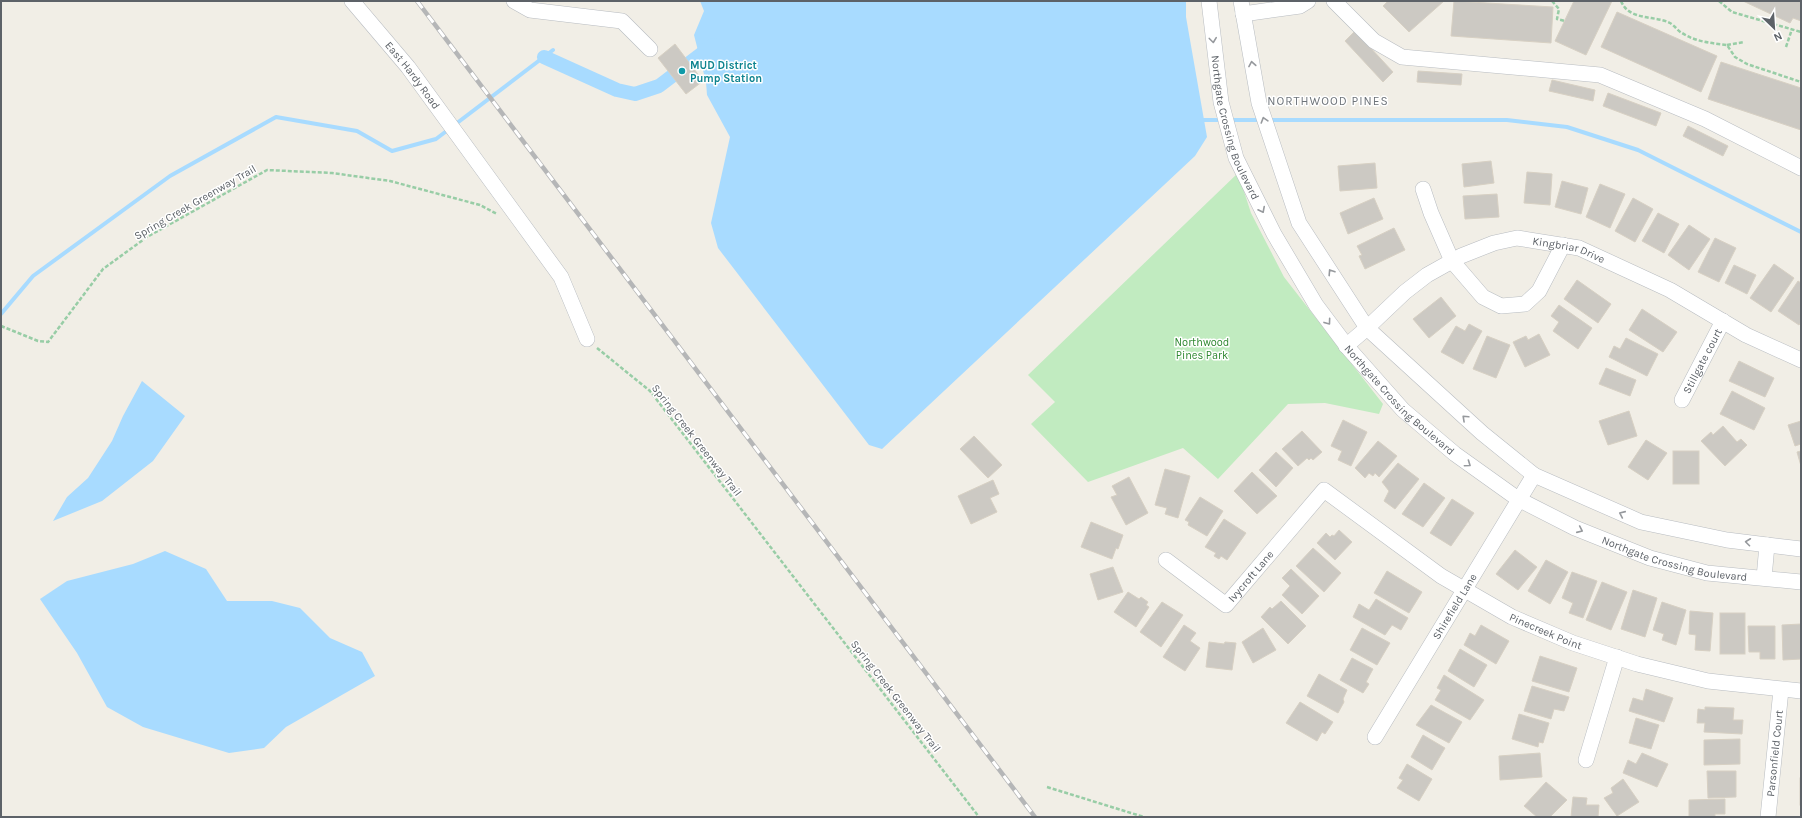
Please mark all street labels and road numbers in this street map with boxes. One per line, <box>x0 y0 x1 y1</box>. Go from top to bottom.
street label: East Hardy Road <box>382 39 443 112</box>
street label: Northgate Crossing Boulevard <box>1209 55 1262 202</box>
street label: Spring Creek Greenway Trail <box>132 162 258 243</box>
street label: Kingbriar Drive <box>1531 235 1607 266</box>
street label: Stillgate court <box>1680 326 1725 396</box>
street label: Northgate Crossing Boulevard <box>1342 342 1457 458</box>
street label: Spring Creek Greenway Trail <box>649 382 744 499</box>
street label: Northgate Crossing Boulevard <box>1600 533 1748 584</box>
street label: Ivycroft Lane <box>1225 548 1277 605</box>
street label: Shirefield Lane <box>1430 571 1480 642</box>
street label: Pinecreek Point <box>1507 611 1584 653</box>
street label: Spring Creek Greenway Trail <box>848 638 943 755</box>
street label: Parsonfield Court <box>1764 709 1786 797</box>

